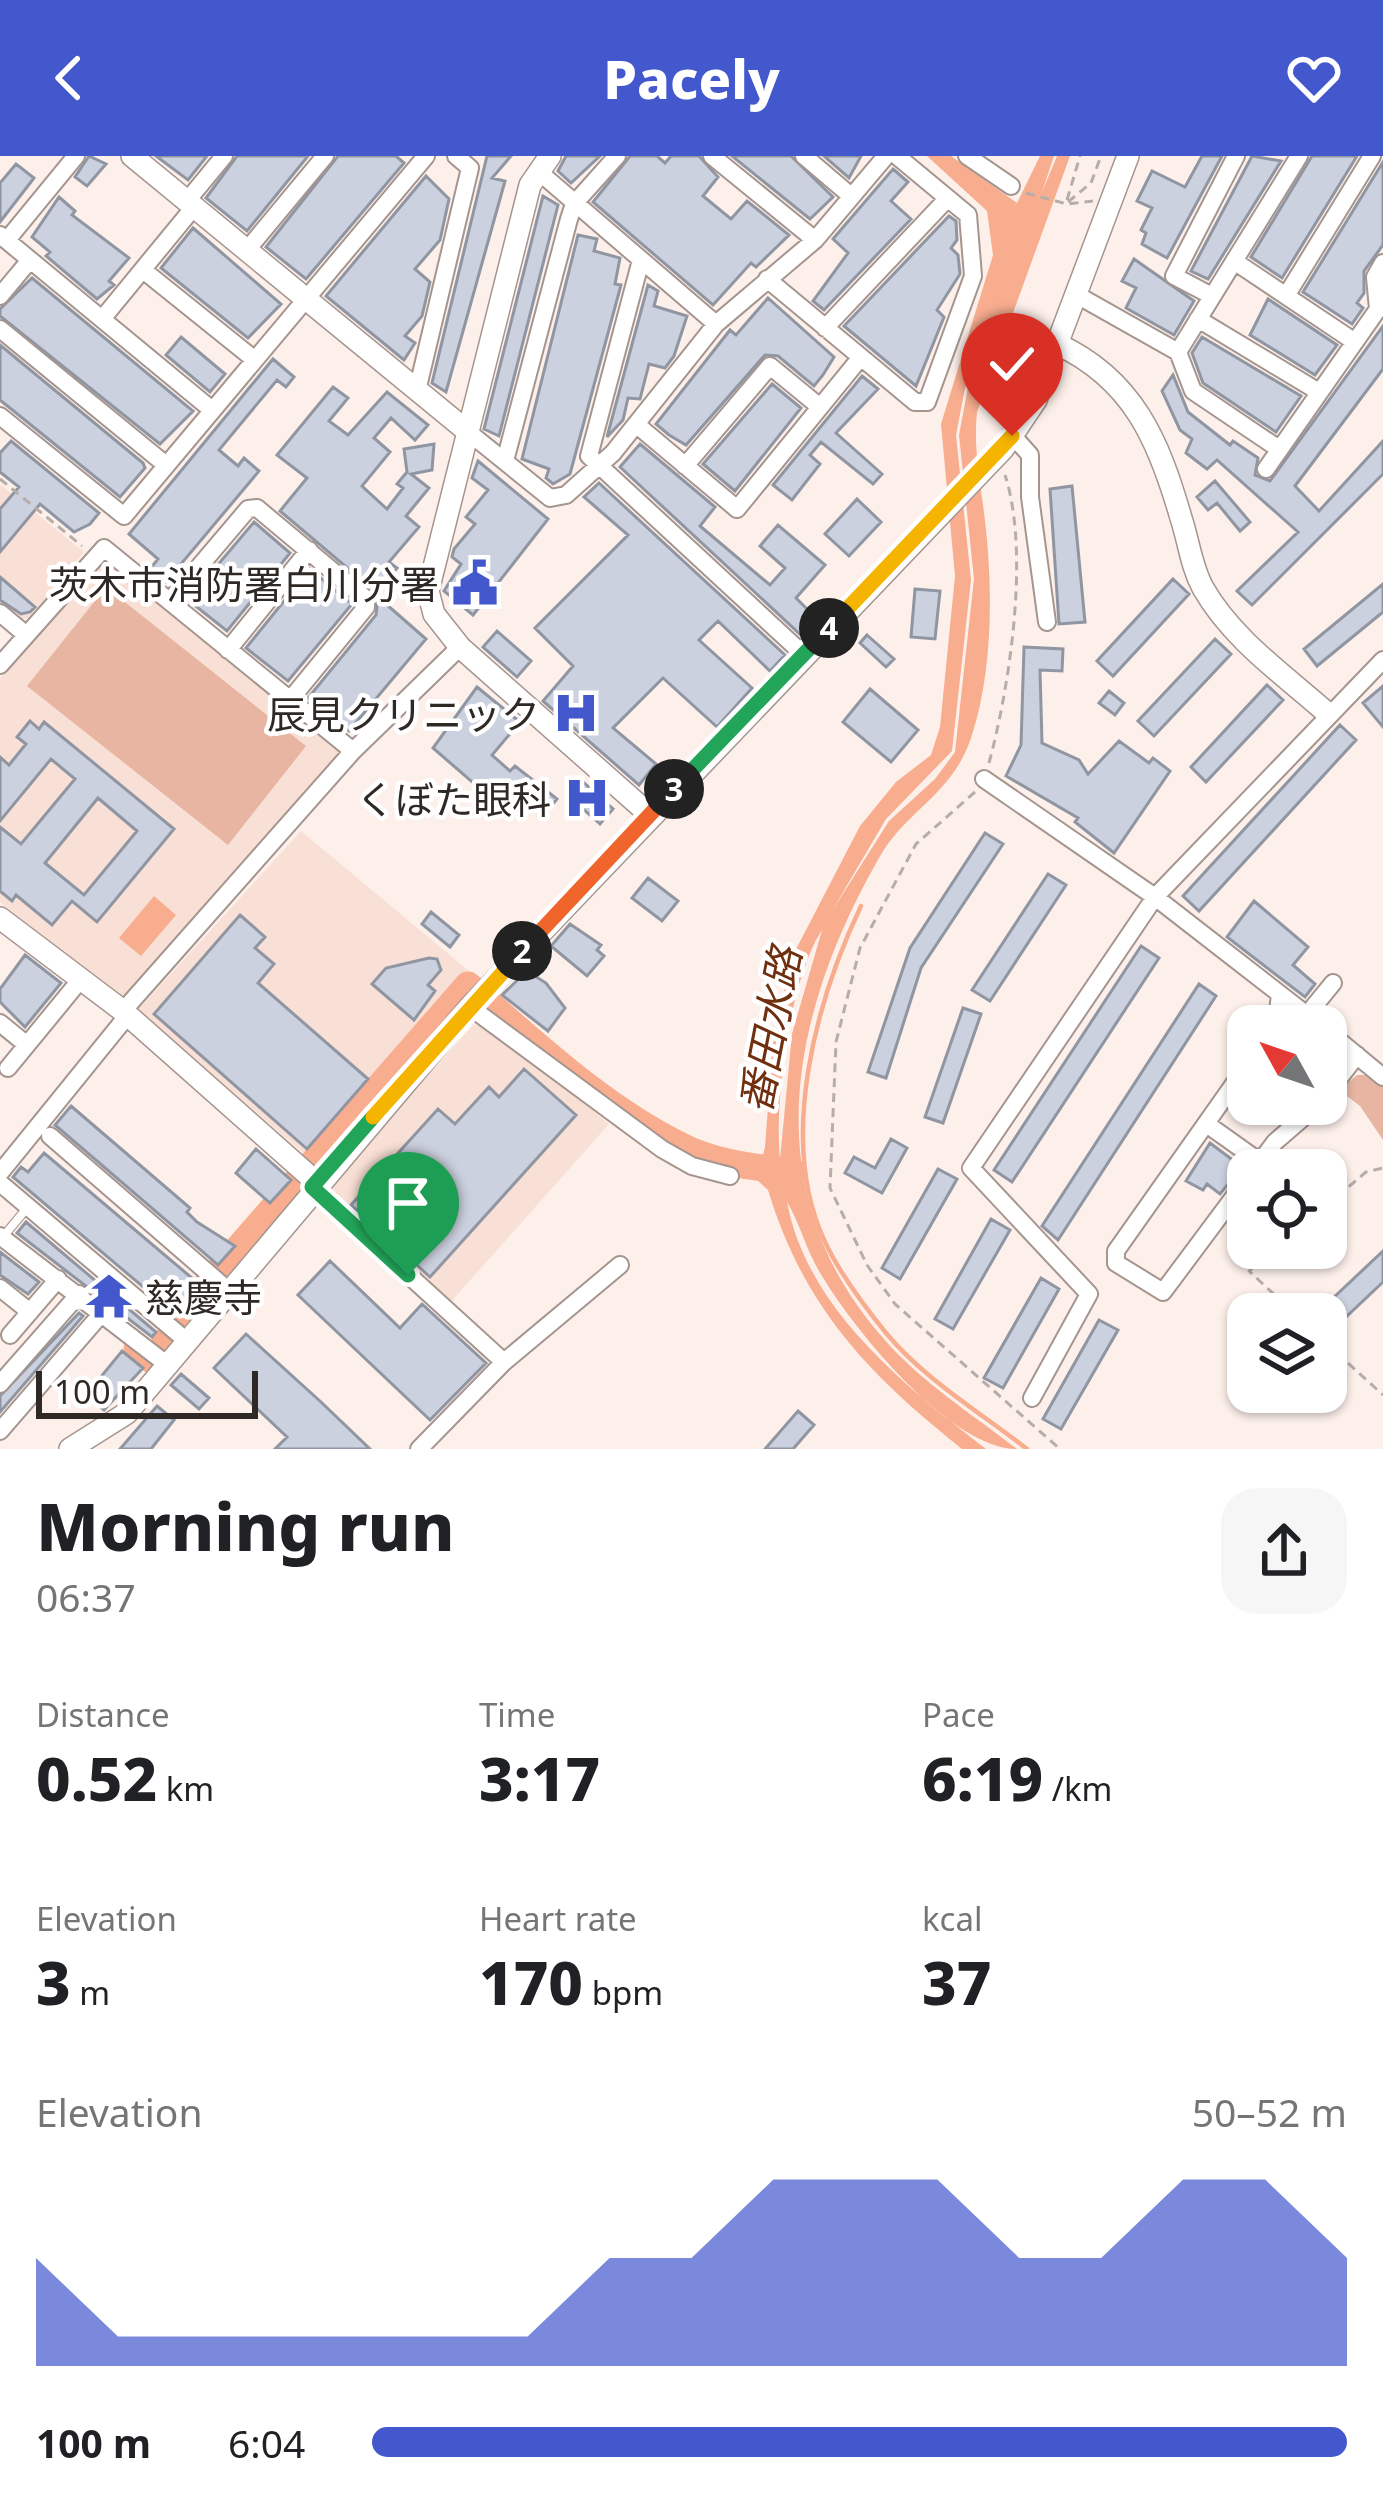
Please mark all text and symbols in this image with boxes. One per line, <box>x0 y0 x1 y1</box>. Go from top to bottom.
text: Pacely <box>603 41 780 115</box>
icon: back <box>36 45 102 111</box>
icon: heart <box>1281 45 1347 111</box>
pin <box>961 313 1063 436</box>
icon: check <box>979 331 1045 397</box>
place label: 茨木市消防署白川分署 <box>49 557 439 610</box>
public building icon: 茨木市消防署白川分署 <box>450 558 500 608</box>
pin: 4 <box>799 598 859 658</box>
text: 4 <box>820 605 838 650</box>
place label: 辰見クリニック <box>267 687 540 740</box>
hospital icon: 辰見クリニック <box>551 688 601 738</box>
pin: 3 <box>644 759 704 819</box>
text: 3 <box>665 766 683 811</box>
place label: くぼた眼科 <box>356 772 551 825</box>
hospital icon: くぼた眼科 <box>562 773 612 823</box>
pin: 2 <box>492 921 552 981</box>
text: 2 <box>513 928 531 973</box>
water label: 番田水路 <box>725 939 814 1118</box>
north arrow <box>1227 1005 1347 1125</box>
map controls <box>1227 1005 1347 1413</box>
button: locate <box>1227 1149 1347 1269</box>
pin <box>357 1152 459 1275</box>
icon: arrive <box>375 1170 441 1236</box>
place label: 慈慶寺 <box>145 1270 262 1323</box>
temple icon: 慈慶寺 <box>84 1271 134 1321</box>
button: layers <box>1227 1293 1347 1413</box>
scale bar <box>36 1365 258 1418</box>
text: 100 m <box>54 1369 150 1414</box>
text: Morning run <box>36 1480 455 1570</box>
button: share <box>1221 1488 1347 1614</box>
text: 06:37 <box>36 1570 136 1623</box>
text: Distance <box>36 1692 170 1737</box>
text: Time <box>479 1692 555 1737</box>
text: Pace <box>922 1692 995 1737</box>
text: 0.52 <box>36 1737 157 1819</box>
text: 3:17 <box>479 1737 600 1819</box>
text: 6:19 <box>922 1737 1043 1819</box>
text: km <box>157 1766 214 1811</box>
text: /km <box>1043 1766 1112 1811</box>
text: Elevation <box>36 1896 177 1941</box>
text: Heart rate <box>479 1896 637 1941</box>
text: kcal <box>922 1896 983 1941</box>
text: 3 <box>36 1941 71 2023</box>
text: 170 <box>479 1941 583 2023</box>
text: 37 <box>922 1941 991 2023</box>
text: m <box>71 1970 110 2015</box>
text: bpm <box>583 1970 663 2015</box>
text: Elevation <box>36 2085 203 2138</box>
text: 50–52 m <box>1192 2085 1347 2138</box>
text: 100 m <box>36 2416 151 2469</box>
text: 6:04 <box>228 2416 305 2469</box>

